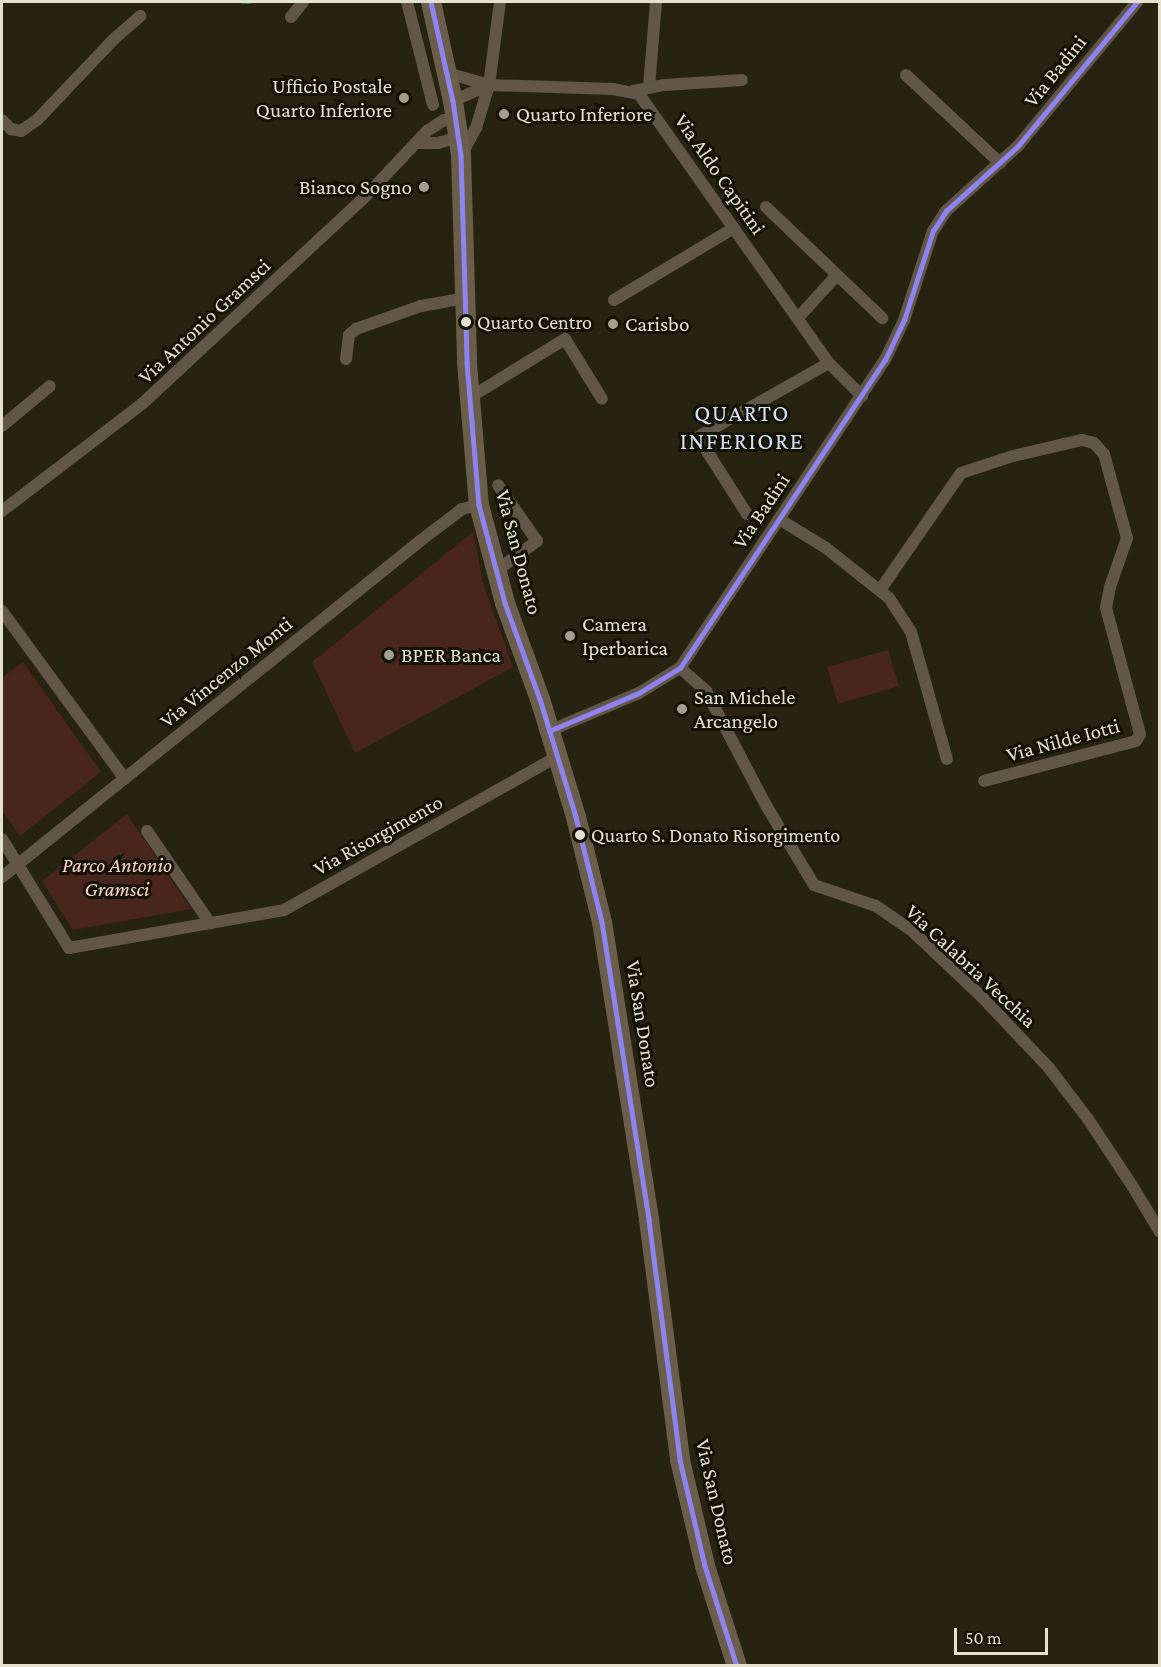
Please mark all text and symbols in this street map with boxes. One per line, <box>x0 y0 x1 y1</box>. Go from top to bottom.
street label: Via Badini <box>1018 30 1092 112</box>
place label: Ufficio Postale Quarto Inferiore <box>256 73 392 123</box>
marker: Ufficio Postale Quarto Inferiore <box>397 91 411 105</box>
place label: Quarto Inferiore <box>516 101 652 127</box>
marker: Quarto Inferiore <box>497 107 511 121</box>
street label: Via Aldo Capitini <box>669 109 771 239</box>
place label: Bianco Sogno <box>299 174 412 200</box>
marker: Bianco Sogno <box>417 180 431 194</box>
street label: Via Antonio Gramsci <box>133 253 275 389</box>
place label: Quarto Centro <box>477 310 592 334</box>
place label: Carisbo <box>625 311 689 337</box>
marker: Quarto Centro <box>460 316 472 328</box>
marker: Carisbo <box>606 317 620 331</box>
district label: QUARTO INFERIORE <box>680 399 804 455</box>
street label: Via Badini <box>727 469 795 553</box>
street label: Via San Donato <box>490 487 548 617</box>
street label: Via Vincenzo Monti <box>155 611 297 733</box>
place label: Camera Iperbarica <box>582 611 668 661</box>
marker: Camera Iperbarica <box>563 629 577 643</box>
place label: BPER Banca <box>401 642 501 668</box>
marker: BPER Banca <box>382 648 396 662</box>
place label: San Michele Arcangelo <box>694 684 796 734</box>
marker: San Michele Arcangelo <box>675 702 689 716</box>
street label: Via Nilde Iotti <box>1004 713 1122 767</box>
street label: Via Risorgimento <box>309 789 447 881</box>
place label: Quarto S. Donato Risorgimento <box>591 823 840 847</box>
marker: Quarto S. Donato Risorgimento <box>574 829 586 841</box>
park label: Parco Antonio Gramsci <box>62 852 172 902</box>
street label: Via Calabria Vecchia <box>900 899 1042 1033</box>
street label: Via San Donato <box>621 959 665 1089</box>
street label: Via San Donato <box>690 1437 744 1567</box>
scale bar <box>957 1616 1052 1654</box>
text: 50 m <box>965 1628 1002 1648</box>

